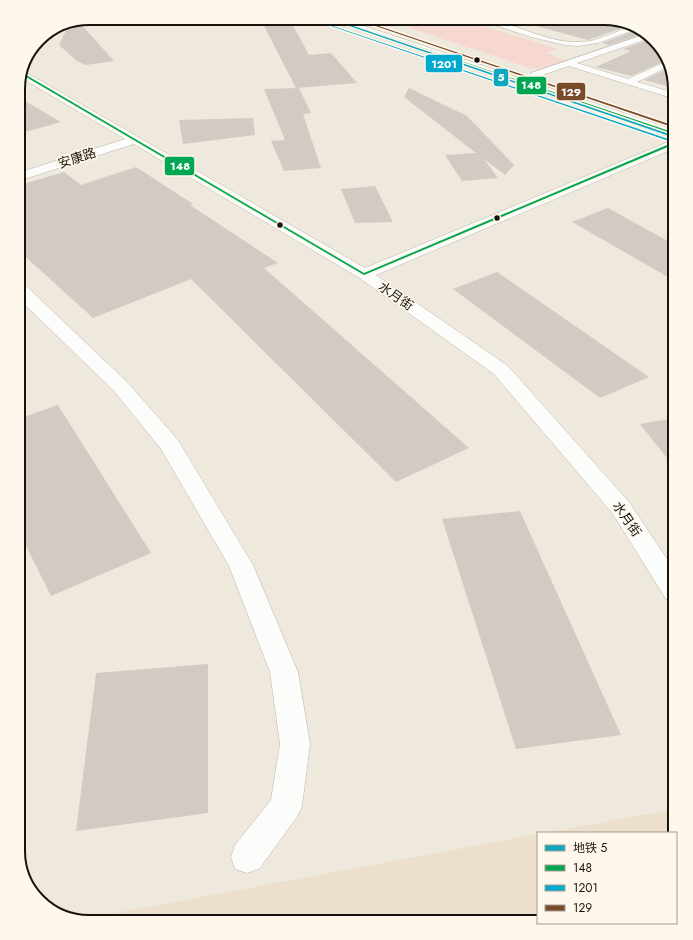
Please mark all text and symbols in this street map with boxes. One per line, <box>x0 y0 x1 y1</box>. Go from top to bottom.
line badge: 1201 <box>425 54 463 73</box>
unlabelled marker <box>472 55 482 65</box>
text: 1201 <box>431 56 457 72</box>
line badge: 5 <box>493 68 509 87</box>
text: 5 <box>497 69 505 85</box>
line badge: 148 <box>516 76 547 95</box>
text: 148 <box>521 77 541 93</box>
line badge: 129 <box>556 82 586 101</box>
text: 129 <box>561 84 581 100</box>
street label: 安康路 <box>56 143 98 173</box>
line badge: 148 <box>164 156 195 176</box>
text: 148 <box>170 158 190 174</box>
unlabelled marker <box>492 213 502 223</box>
unlabelled marker <box>275 220 285 230</box>
street label: 水月街 <box>375 277 417 315</box>
street label: 水月街 <box>608 498 646 540</box>
legend <box>537 832 677 924</box>
text: 地铁 5 <box>573 839 608 857</box>
text: 148 <box>573 859 592 877</box>
text: 1201 <box>573 879 598 897</box>
text: 129 <box>573 899 592 917</box>

